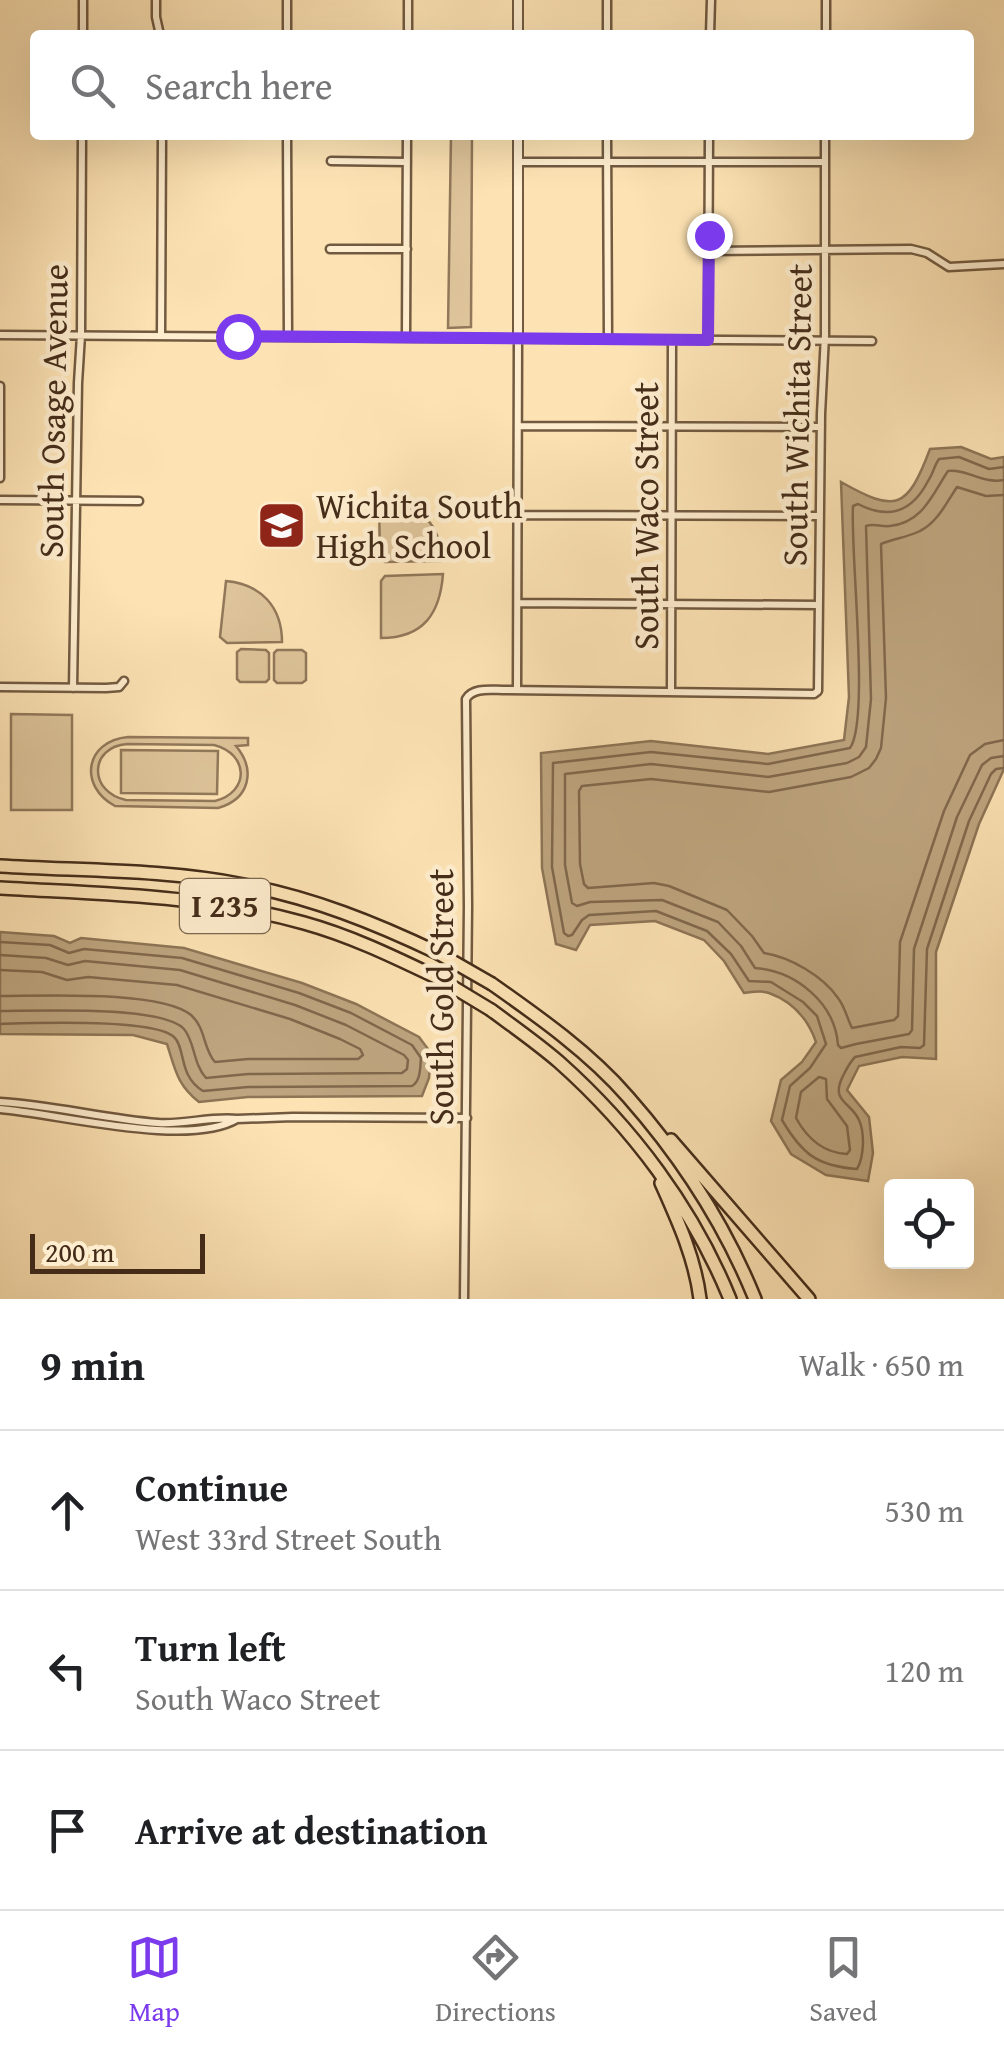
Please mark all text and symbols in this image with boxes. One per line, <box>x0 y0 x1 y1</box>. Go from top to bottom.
search box <box>30 30 974 140</box>
text: Search here <box>145 57 333 113</box>
icon: search <box>65 58 120 113</box>
route end <box>687 213 733 259</box>
street label: South Osage Avenue <box>24 263 81 559</box>
street label: South Wichita Street <box>768 263 825 567</box>
route start <box>216 314 262 360</box>
street label: South Waco Street <box>620 382 671 650</box>
place label: Wichita South High School <box>316 480 523 571</box>
school or university icon: Wichita South High School <box>255 500 307 552</box>
street label: South Gold Street <box>415 869 466 1125</box>
road number: I 235 <box>180 879 270 933</box>
map controls <box>884 1179 974 1269</box>
button: locate <box>884 1179 974 1269</box>
scale bar <box>30 1229 205 1274</box>
text: 200 m <box>45 1231 114 1272</box>
text: 9 min <box>40 1334 145 1395</box>
text: Walk · 650 m <box>799 1341 964 1388</box>
text: Continue <box>135 1459 288 1515</box>
icon: ahead <box>40 1483 95 1538</box>
text: 530 m <box>885 1487 964 1534</box>
text: West 33rd Street South <box>135 1515 441 1562</box>
text: Turn left <box>135 1619 286 1675</box>
icon: left <box>40 1643 95 1698</box>
text: 120 m <box>885 1647 964 1694</box>
text: South Waco Street <box>135 1675 380 1722</box>
text: Arrive at destination <box>135 1802 488 1858</box>
icon: arrive <box>40 1803 95 1858</box>
tab: Map <box>127 1930 182 2031</box>
tab: Directions <box>435 1930 556 2031</box>
tab: Saved <box>809 1930 877 2031</box>

